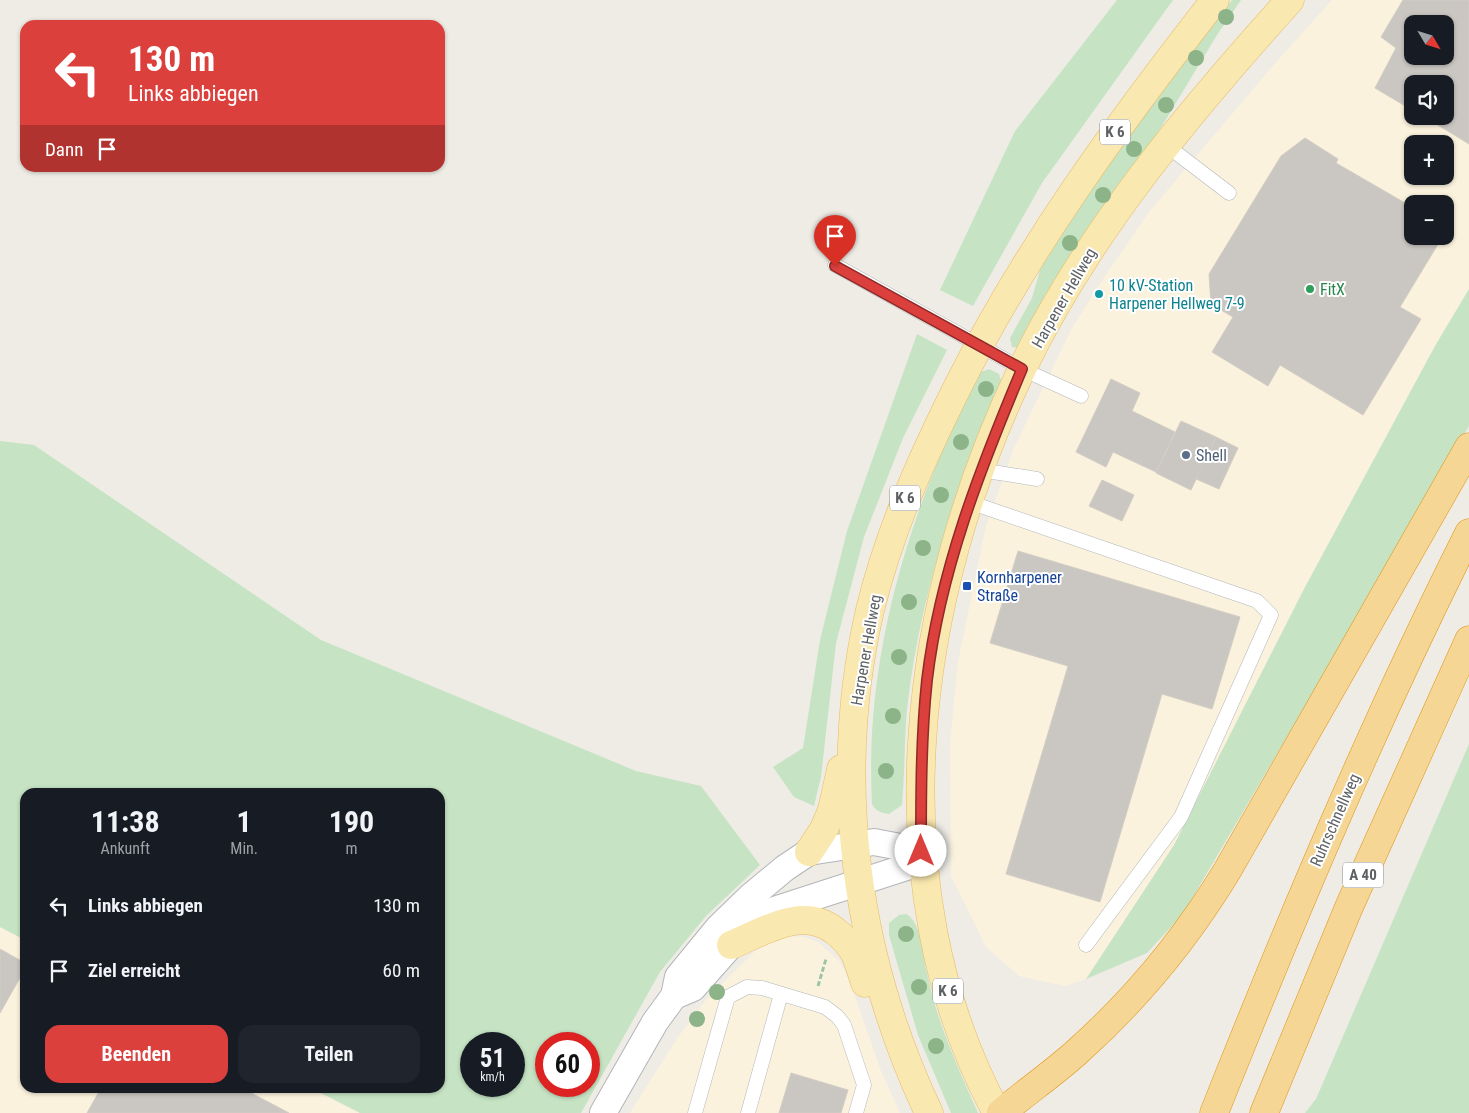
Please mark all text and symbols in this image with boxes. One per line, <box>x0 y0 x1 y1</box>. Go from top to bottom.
north arrow <box>1404 15 1454 65</box>
map controls <box>1404 15 1454 245</box>
text: 130 m <box>128 39 215 80</box>
icon: left <box>45 40 110 105</box>
button: sound <box>1404 75 1454 125</box>
text: Links abbiegen <box>128 81 259 106</box>
road number: K 6 <box>1100 120 1130 144</box>
icon: arrive <box>93 135 121 163</box>
button: + <box>1404 135 1454 185</box>
text: Dann <box>45 138 83 161</box>
button: − <box>1404 195 1454 245</box>
pin <box>814 215 856 266</box>
icon: arrive <box>821 222 849 250</box>
street label: Harpener Hellweg <box>1028 245 1100 351</box>
place label: 10 kV-Station Harpener Hellweg 7-9 <box>1109 276 1245 313</box>
place label: FitX <box>1320 280 1345 299</box>
marker: FitX <box>1304 283 1316 295</box>
marker: 10 kV-Station Harpener Hellweg 7-9 <box>1093 288 1105 300</box>
place label: Shell <box>1196 446 1227 465</box>
marker: Shell <box>1180 449 1192 461</box>
road number: K 6 <box>890 486 920 510</box>
place label: Kornharpener Straße <box>977 568 1062 605</box>
marker: Kornharpener Straße <box>961 580 973 592</box>
street label: Harpener Hellweg <box>847 593 885 707</box>
street label: Ruhrschnellweg <box>1306 771 1364 869</box>
text: 11:38 <box>91 804 160 839</box>
text: 1 <box>237 804 252 839</box>
text: 190 <box>329 804 374 839</box>
position arrow <box>894 824 946 876</box>
text: Ankunft <box>100 839 150 858</box>
text: Min. <box>230 839 258 858</box>
text: m <box>345 839 358 858</box>
road number: A 40 <box>1343 862 1383 888</box>
icon: left <box>45 892 73 920</box>
text: Links abbiegen <box>88 894 203 917</box>
text: 130 m <box>373 894 420 917</box>
icon: arrive <box>45 957 73 985</box>
text: Ziel erreicht <box>88 959 180 982</box>
text: 60 m <box>383 959 420 982</box>
road number: K 6 <box>933 978 963 1004</box>
button: Beenden <box>45 1025 228 1083</box>
button: Teilen <box>238 1025 420 1083</box>
speed limit sign: 60 <box>535 1032 600 1097</box>
text: 51 <box>480 1044 505 1073</box>
text: km/h <box>480 1070 505 1084</box>

